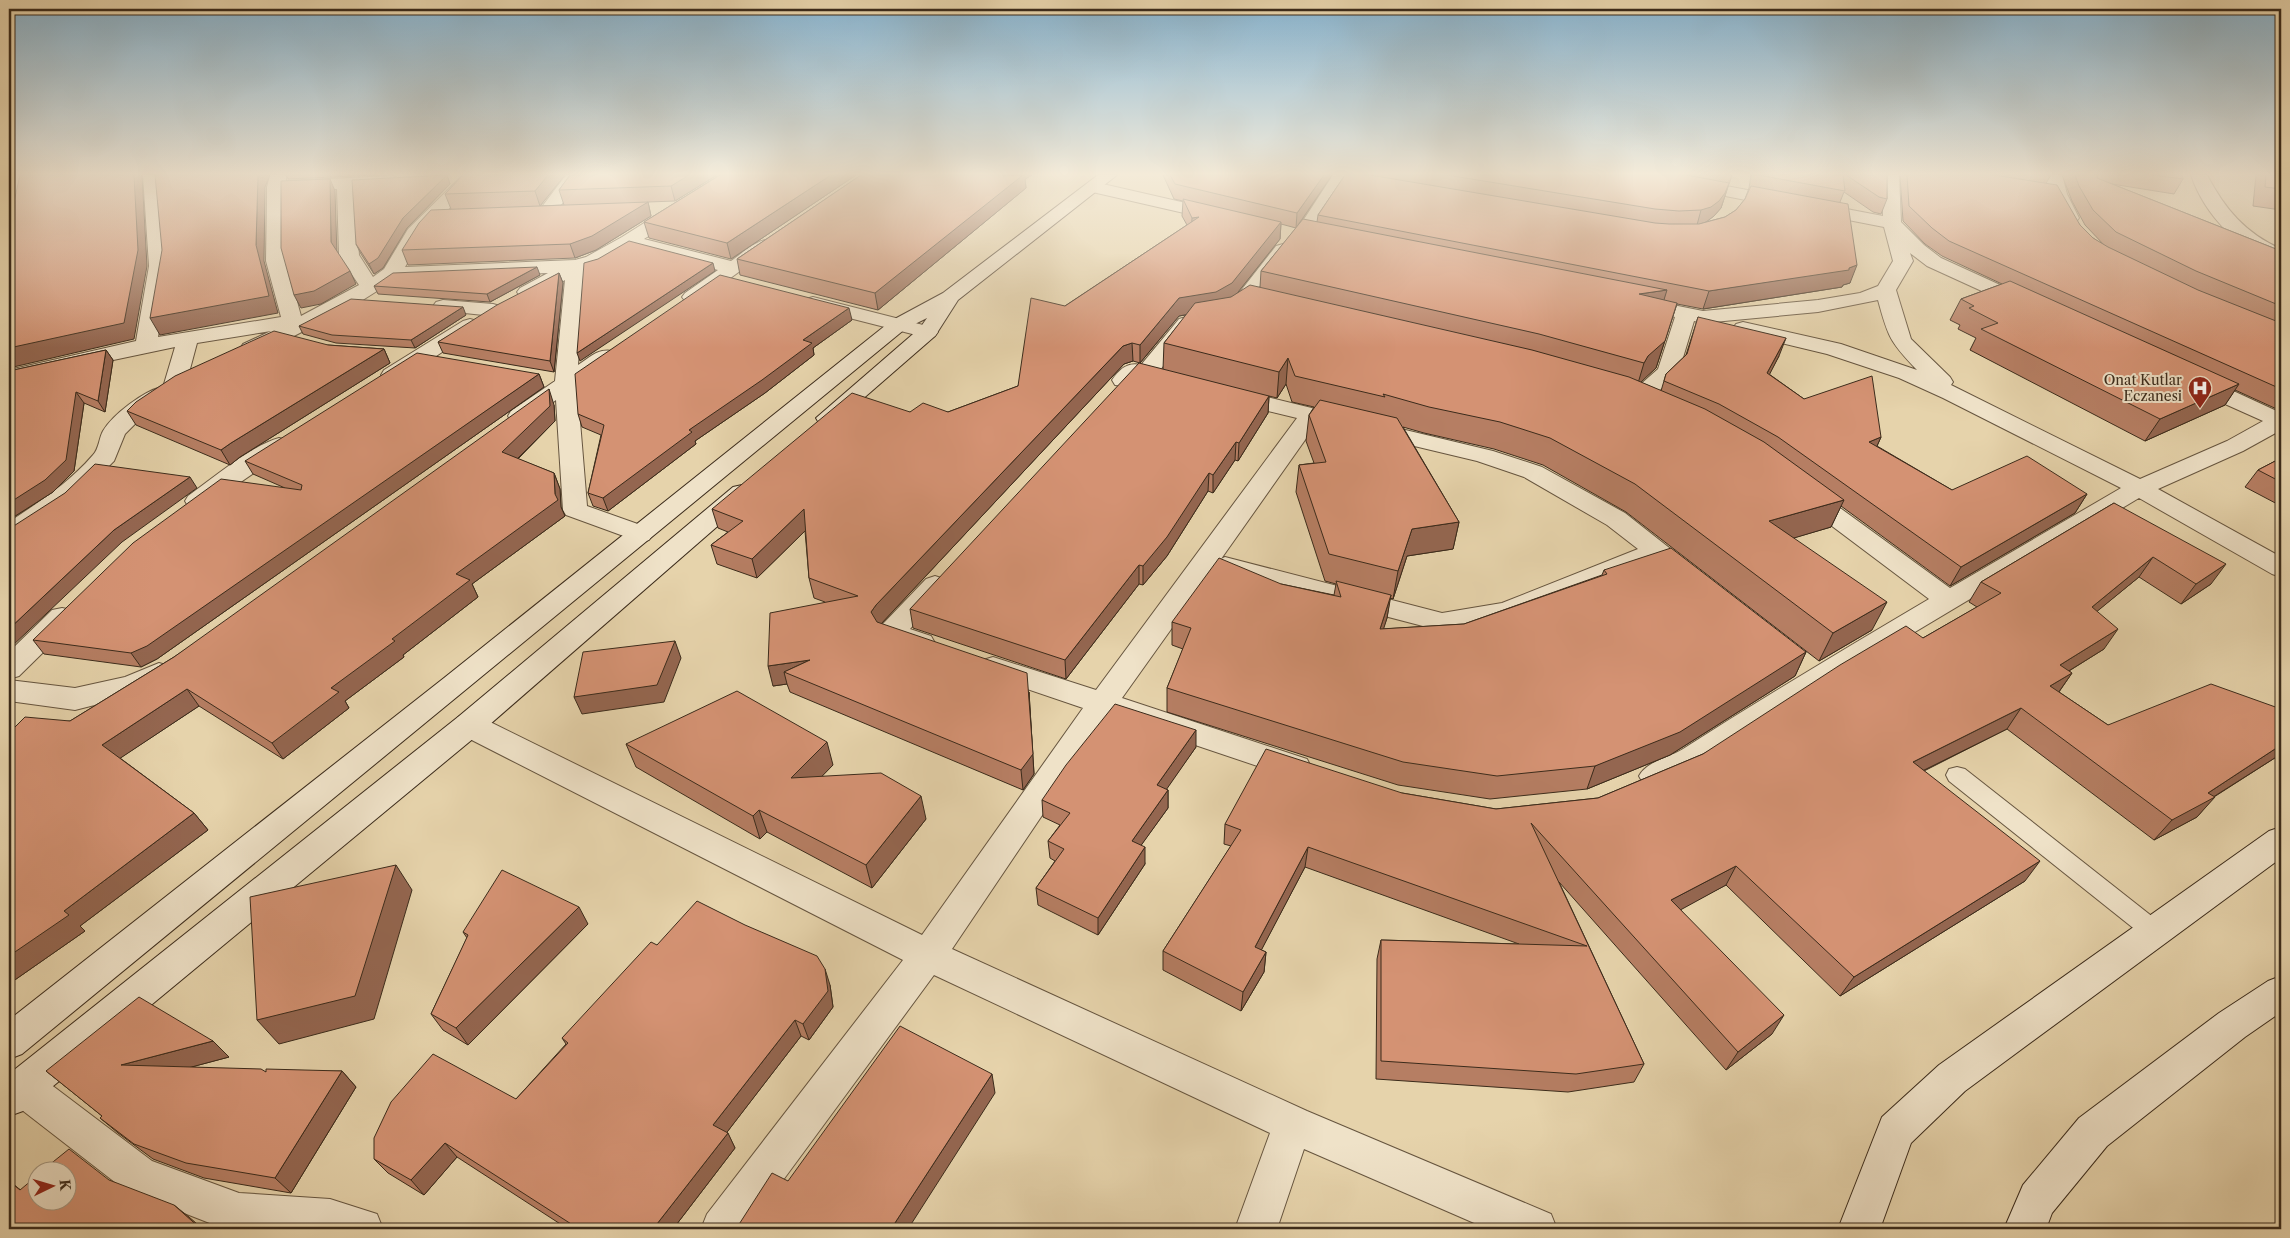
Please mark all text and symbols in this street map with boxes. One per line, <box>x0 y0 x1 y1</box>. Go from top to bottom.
place label: Onat Kutlar Eczanesi <box>2104 371 2182 405</box>
hospital icon: Onat Kutlar Eczanesi <box>2187 375 2213 409</box>
north arrow <box>28 1160 78 1210</box>
text: K <box>55 1179 74 1192</box>

